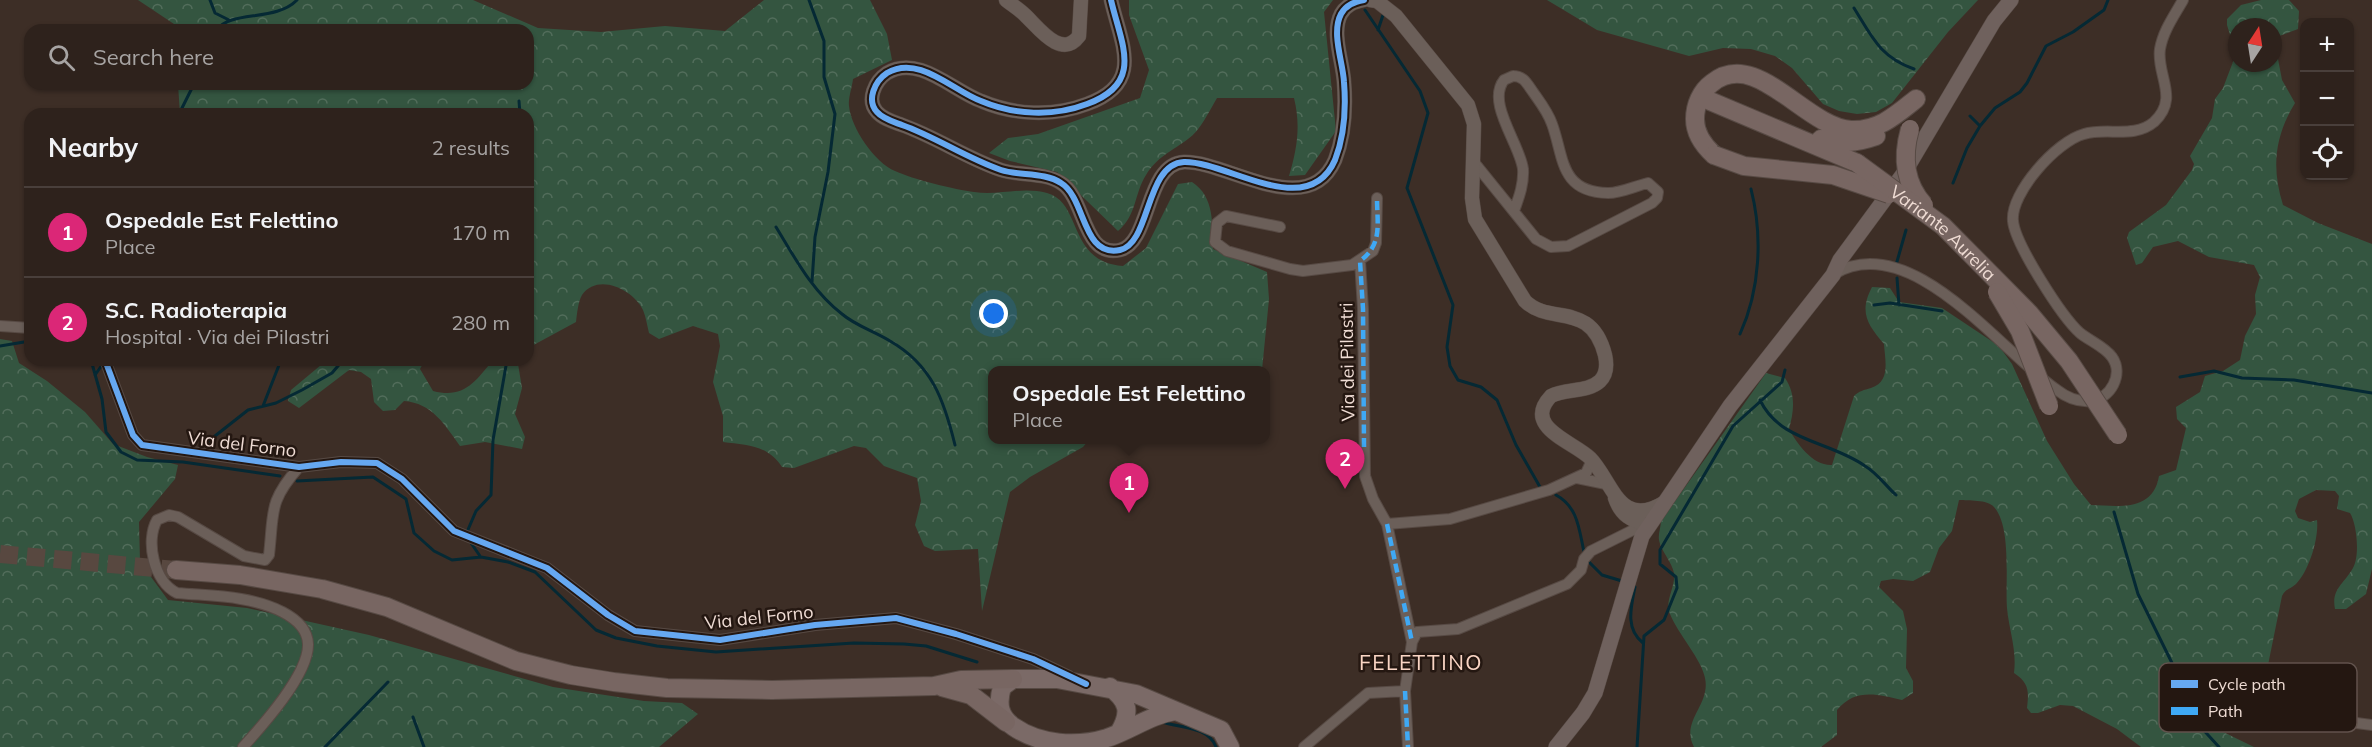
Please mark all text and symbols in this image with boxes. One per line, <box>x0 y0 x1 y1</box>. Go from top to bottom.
north arrow <box>2228 18 2282 72</box>
map controls <box>2300 18 2354 180</box>
button: + <box>2300 18 2354 72</box>
search box <box>24 24 534 90</box>
icon: search <box>45 41 78 74</box>
text: Search here <box>93 43 214 71</box>
button: − <box>2300 72 2354 126</box>
button: locate <box>2300 126 2354 180</box>
text: Nearby <box>48 131 138 164</box>
text: 2 results <box>432 135 510 160</box>
street label: Variante Aurelia <box>1885 180 2002 285</box>
text: Ospedale Est Felettino <box>105 206 339 234</box>
text: 1 <box>62 220 74 245</box>
text: 170 m <box>451 220 510 245</box>
text: Place <box>105 234 155 259</box>
text: S.C. Radioterapia <box>105 296 287 324</box>
your location <box>979 299 1008 328</box>
street label: Via dei Pilastri <box>1334 302 1360 422</box>
text: 2 <box>62 310 74 335</box>
text: 280 m <box>451 310 510 335</box>
text: Hospital · Via dei Pilastri <box>105 324 329 349</box>
popup <box>988 366 1270 444</box>
text: Ospedale Est Felettino <box>1012 379 1246 407</box>
text: Place <box>1012 407 1063 432</box>
street label: Via del Forno <box>186 426 298 462</box>
pin: 2 <box>1326 440 1364 489</box>
pin: 1 <box>1110 464 1148 513</box>
street label: Via del Forno <box>703 600 815 634</box>
district label: FELETTINO <box>1359 649 1483 675</box>
legend <box>2159 663 2357 732</box>
text: Cycle path <box>2208 674 2286 694</box>
text: Path <box>2208 701 2243 721</box>

